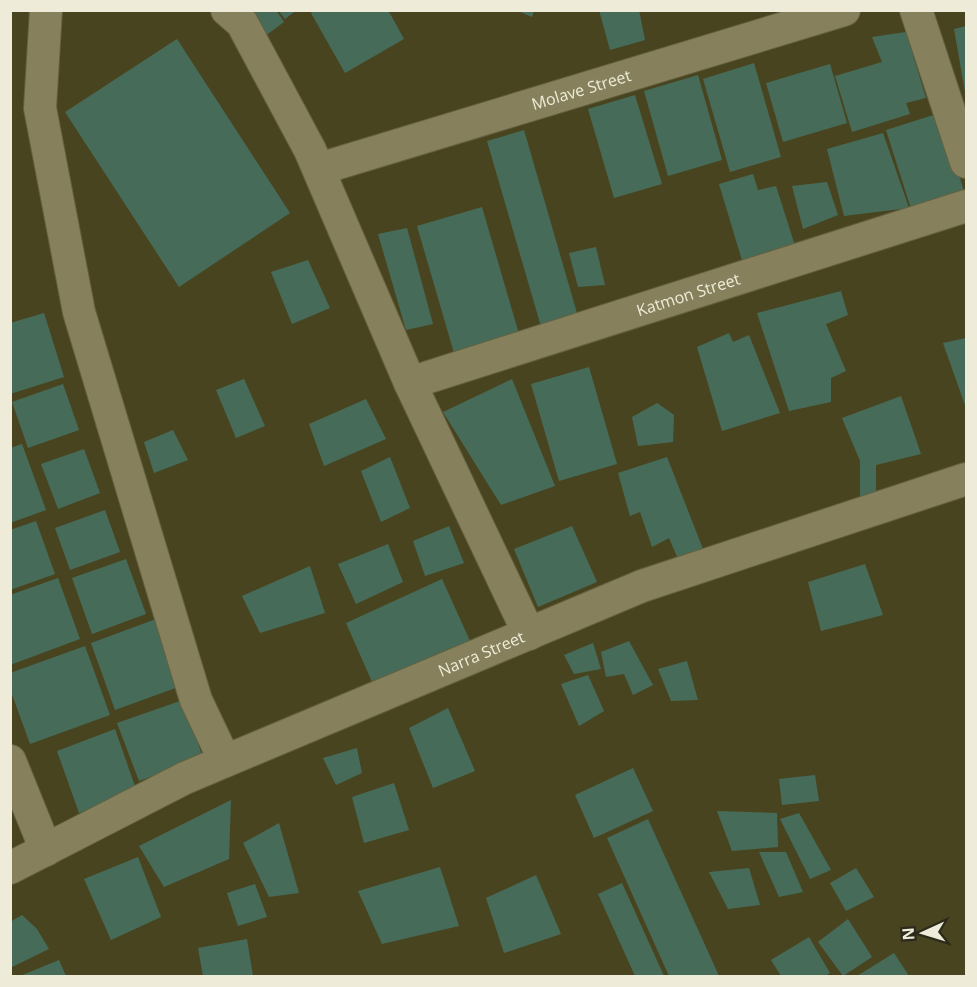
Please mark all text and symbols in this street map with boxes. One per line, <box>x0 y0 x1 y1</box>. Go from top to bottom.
street label: Molave Street <box>529 64 634 115</box>
street label: Katmon Street <box>634 268 743 321</box>
street label: Narra Street <box>435 626 528 681</box>
north arrow <box>893 903 953 963</box>
text: N <box>897 927 919 941</box>

